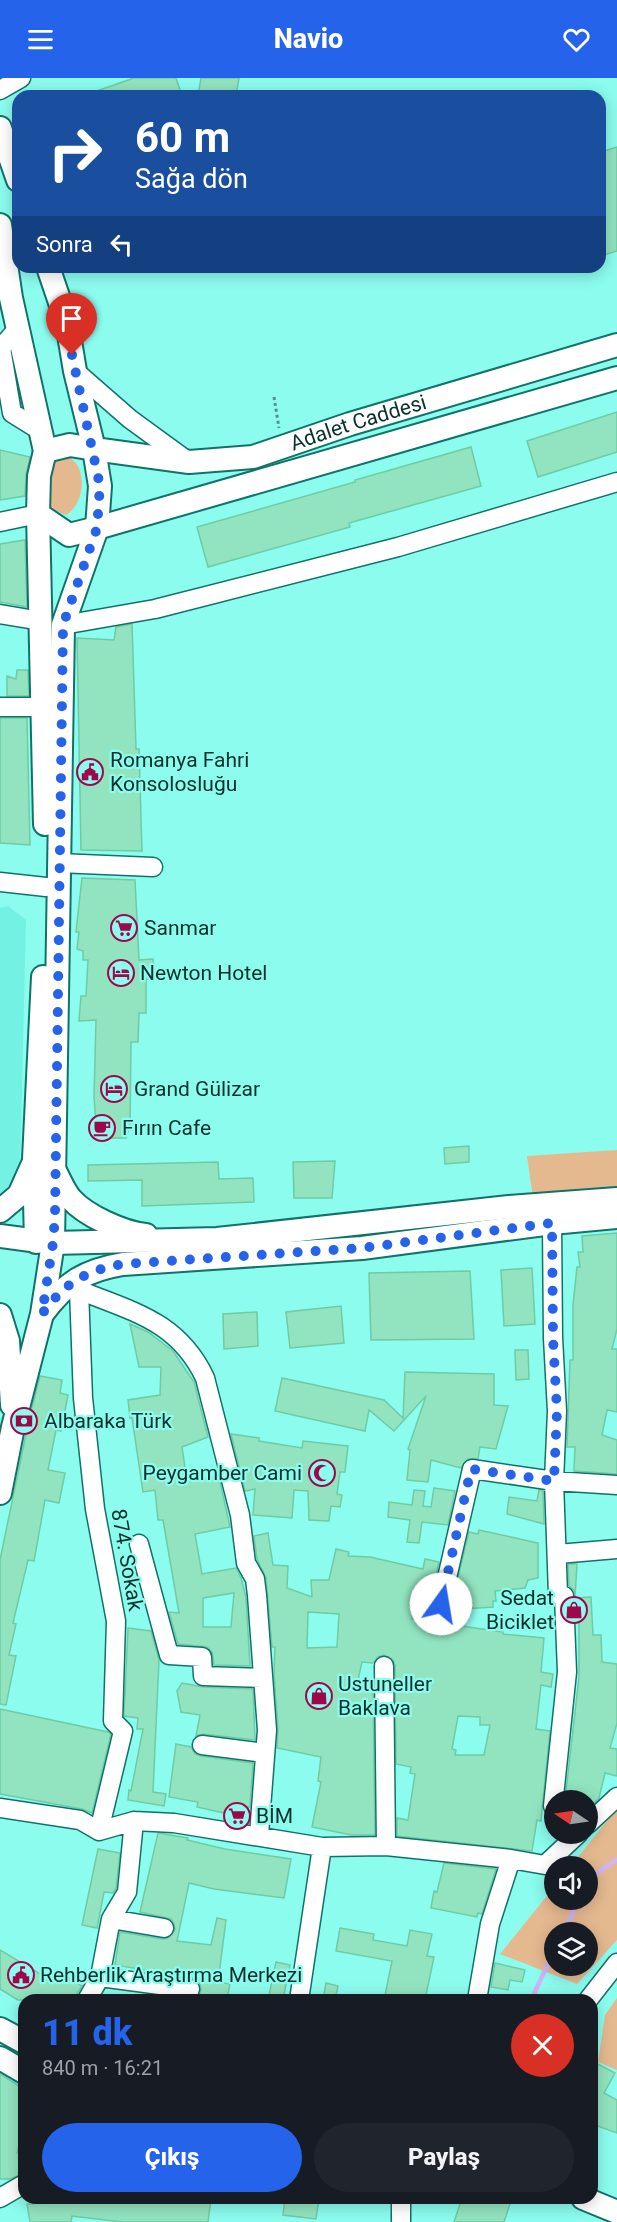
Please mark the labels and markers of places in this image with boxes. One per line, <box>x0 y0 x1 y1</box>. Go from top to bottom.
pin <box>46 293 97 355</box>
place label: Romanya Fahri Konsolosluğu <box>110 748 249 796</box>
public building icon: Romanya Fahri Konsolosluğu <box>75 757 105 787</box>
supermarket icon: Sanmar <box>109 913 139 943</box>
place label: Sanmar <box>144 916 216 940</box>
hotel icon: Newton Hotel <box>106 958 136 988</box>
place label: Newton Hotel <box>140 961 267 985</box>
hotel icon: Grand Gülizar <box>99 1074 129 1104</box>
place label: Grand Gülizar <box>134 1077 260 1101</box>
cafe icon: Fırın Cafe <box>87 1113 117 1143</box>
place label: Fırın Cafe <box>122 1116 211 1140</box>
bank icon: Albaraka Türk <box>9 1406 39 1436</box>
place label: Albaraka Türk <box>44 1409 172 1433</box>
mosque icon: Peygamber Cami <box>307 1458 337 1488</box>
place label: Peygamber Cami <box>143 1461 302 1485</box>
place label: Sedat Biciklet <box>486 1586 554 1634</box>
shop icon: Sedat Biciklet <box>559 1595 589 1625</box>
place label: Ustuneller Baklava <box>338 1672 432 1720</box>
shop icon: Ustuneller Baklava <box>304 1681 334 1711</box>
supermarket icon: BİM <box>222 1801 252 1831</box>
place label: BİM <box>256 1804 293 1828</box>
public building icon: Rehberlik Araştırma Merkezi <box>6 1960 36 1990</box>
place label: Rehberlik Araştırma Merkezi <box>40 1963 302 1987</box>

